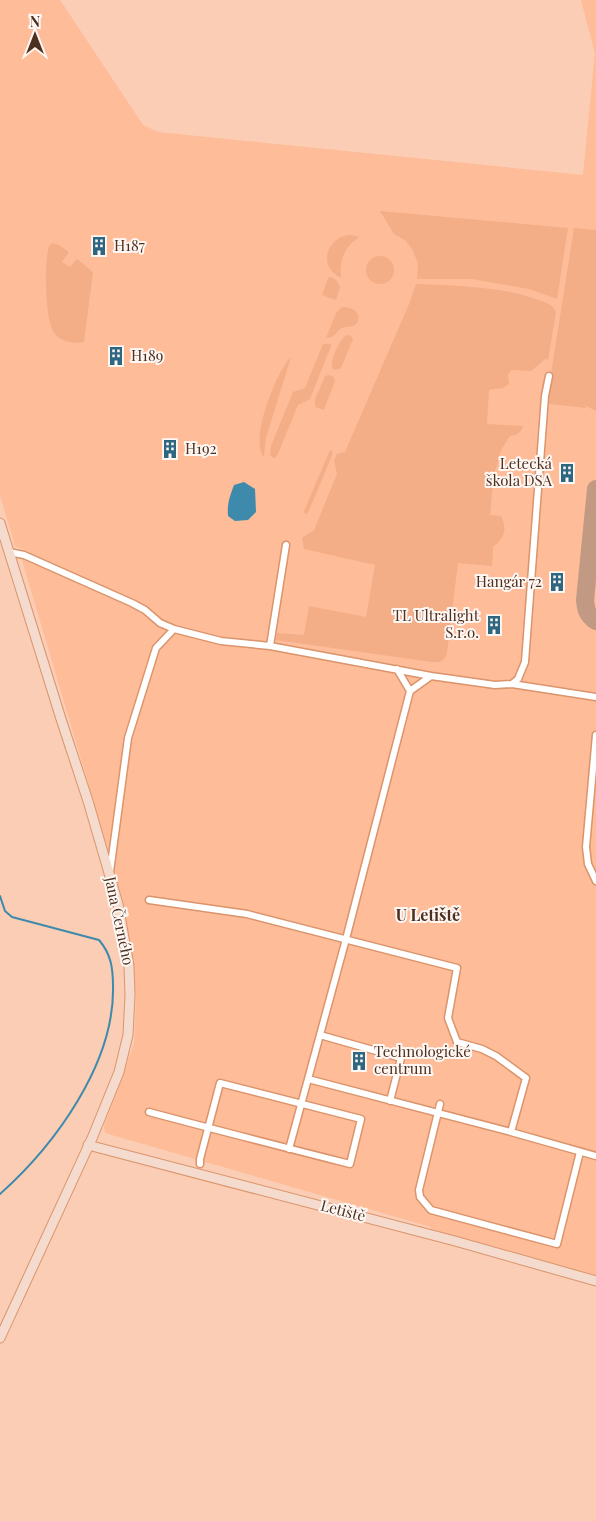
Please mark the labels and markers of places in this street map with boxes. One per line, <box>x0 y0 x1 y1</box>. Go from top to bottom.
building icon: H187 <box>88 235 110 257</box>
place label: H187 <box>114 235 145 255</box>
building icon: H189 <box>105 345 127 367</box>
place label: H189 <box>131 345 163 365</box>
building icon: H192 <box>159 438 181 460</box>
place label: H192 <box>185 438 217 458</box>
place label: Letecká škola DSA <box>486 453 553 490</box>
building icon: Letecká škola DSA <box>556 462 578 484</box>
place label: Hangár 72 <box>476 571 542 591</box>
building icon: Hangár 72 <box>546 571 568 593</box>
place label: TL Ultralight S.r.o. <box>393 605 480 642</box>
building icon: TL Ultralight S.r.o. <box>483 614 505 636</box>
place label: Technologické centrum <box>374 1041 471 1078</box>
building icon: Technologické centrum <box>348 1050 370 1072</box>

